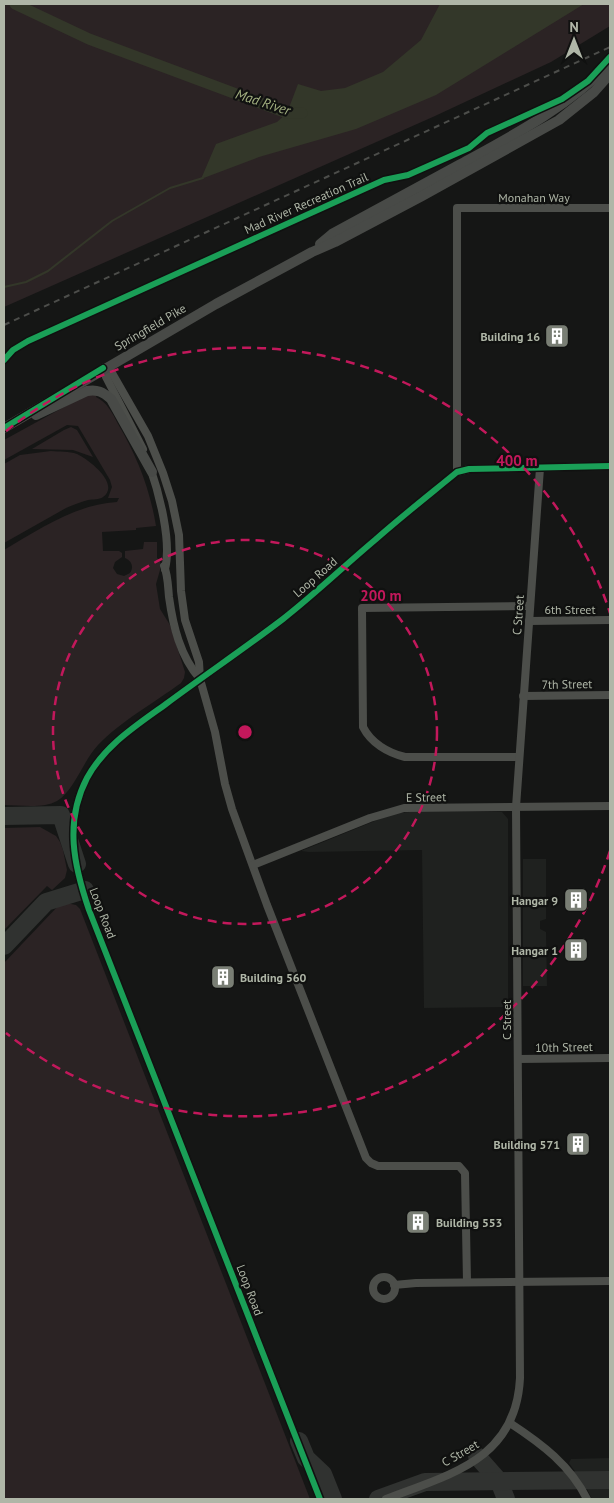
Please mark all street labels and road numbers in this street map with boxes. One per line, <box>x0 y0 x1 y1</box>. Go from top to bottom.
street label: Mad River Recreation Trail <box>242 169 371 237</box>
street label: Monahan Way <box>498 190 570 205</box>
street label: Springfield Pike <box>111 300 189 354</box>
street label: Loop Road <box>290 554 340 600</box>
street label: C Street <box>509 594 527 636</box>
street label: 6th Street <box>544 602 596 617</box>
street label: 7th Street <box>541 676 593 692</box>
street label: E Street <box>406 789 446 805</box>
street label: Loop Road <box>86 885 120 941</box>
street label: C Street <box>499 1000 514 1040</box>
street label: 10th Street <box>535 1039 593 1055</box>
street label: Loop Road <box>233 1262 267 1318</box>
street label: C Street <box>439 1436 481 1470</box>

